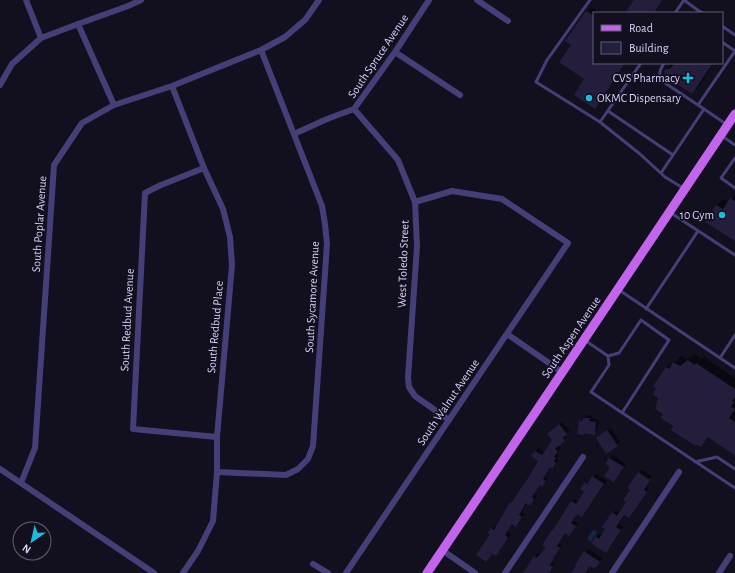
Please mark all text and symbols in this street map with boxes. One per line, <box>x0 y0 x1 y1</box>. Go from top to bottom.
street label: South Spruce Avenue <box>346 12 410 100</box>
legend <box>593 12 723 64</box>
text: Road <box>629 22 653 34</box>
text: Building <box>629 42 669 54</box>
place label: CVS Pharmacy <box>613 72 680 85</box>
marker: CVS Pharmacy <box>683 73 693 83</box>
place label: OKMC Dispensary <box>597 92 681 105</box>
marker: OKMC Dispensary <box>584 93 594 103</box>
street label: South Poplar Avenue <box>30 175 48 273</box>
place label: 10 Gym <box>680 209 714 222</box>
marker: 10 Gym <box>717 210 727 220</box>
street label: West Toledo Street <box>395 220 411 308</box>
street label: South Sycamore Avenue <box>303 241 322 353</box>
street label: South Redbud Avenue <box>118 268 136 372</box>
street label: South Redbud Place <box>205 280 225 374</box>
street label: South Aspen Avenue <box>539 294 603 380</box>
street label: South Walnut Avenue <box>415 357 481 447</box>
north arrow <box>12 521 52 561</box>
text: N <box>20 542 33 556</box>

